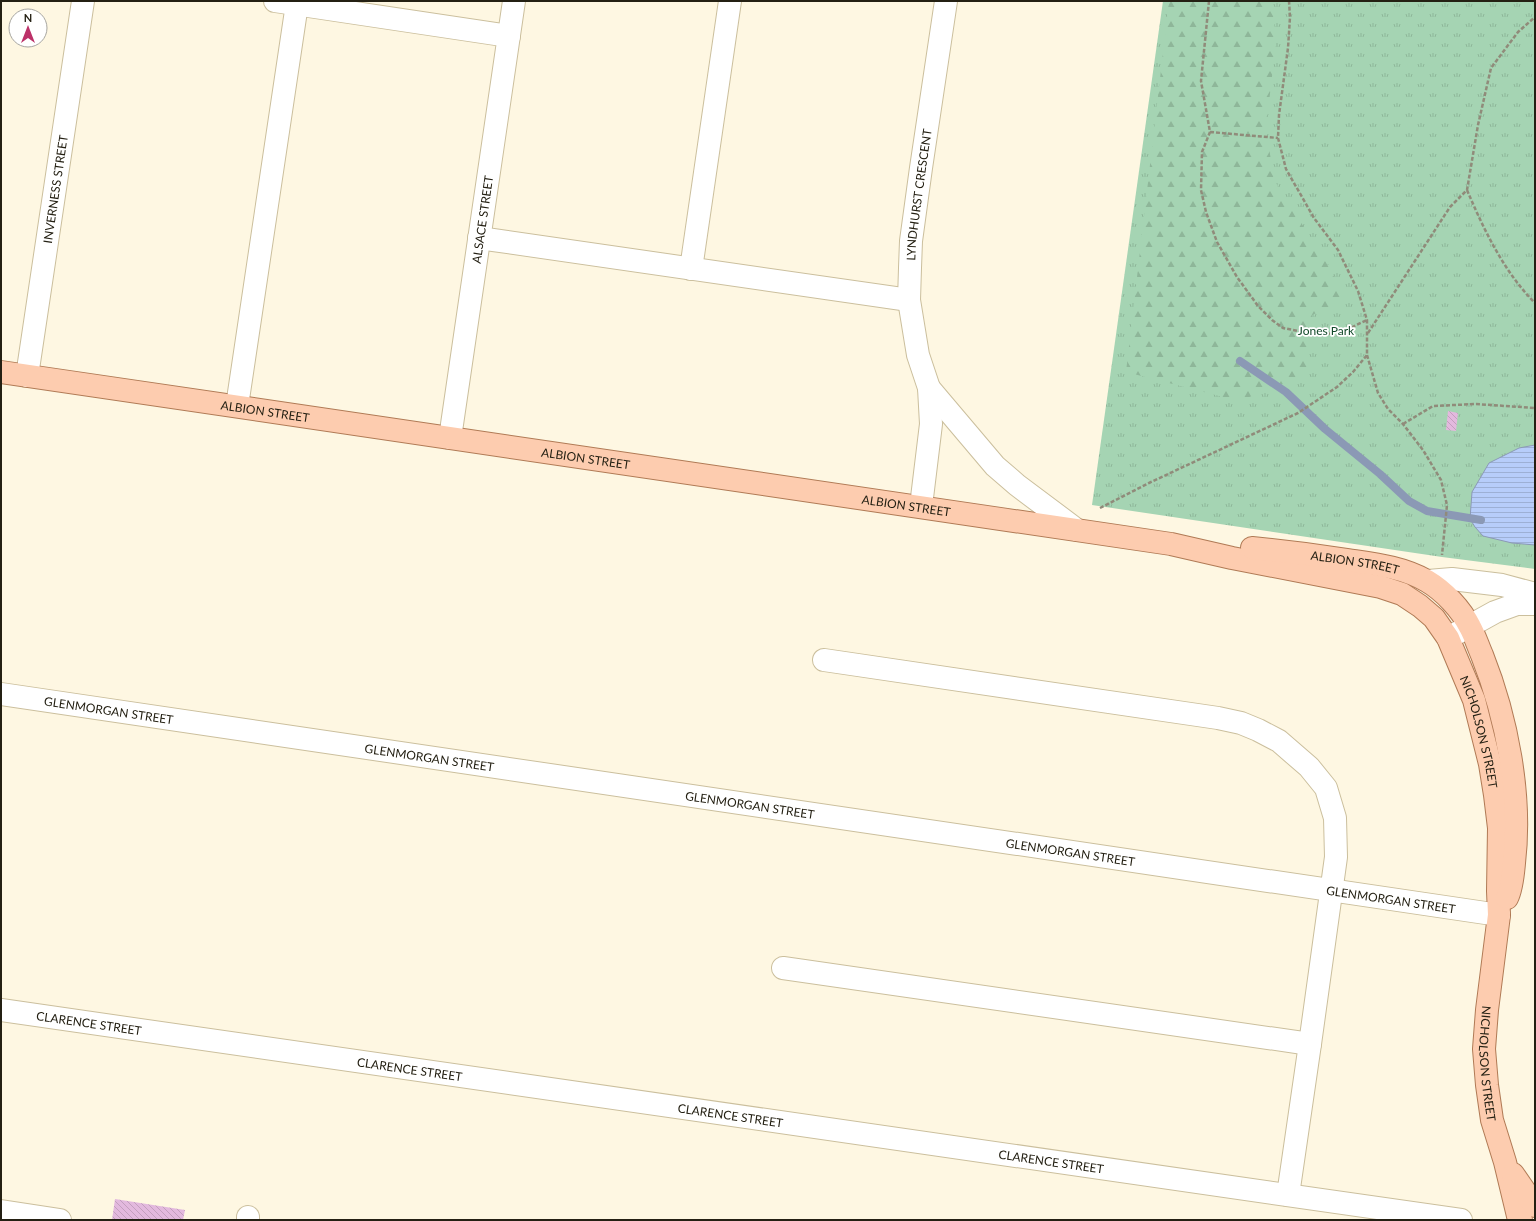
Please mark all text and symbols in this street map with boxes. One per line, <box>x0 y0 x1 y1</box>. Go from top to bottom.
north arrow <box>8 8 48 48</box>
text: N <box>24 11 32 24</box>
street label: LYNDHURST CRESCENT <box>903 128 934 261</box>
street label: INVERNESS STREET <box>39 134 70 244</box>
street label: ALSACE STREET <box>468 174 496 264</box>
park label: Jones Park <box>1298 323 1355 338</box>
street label: ALBION STREET <box>220 397 310 425</box>
street label: ALBION STREET <box>540 444 631 472</box>
street label: ALBION STREET <box>861 491 952 519</box>
street label: ALBION STREET <box>1310 547 1401 577</box>
street label: NICHOLSON STREET <box>1457 673 1501 789</box>
street label: GLENMORGAN STREET <box>43 693 174 727</box>
street label: GLENMORGAN STREET <box>364 740 495 774</box>
street label: GLENMORGAN STREET <box>684 788 816 821</box>
street label: GLENMORGAN STREET <box>1005 835 1136 869</box>
street label: GLENMORGAN STREET <box>1325 882 1457 916</box>
street label: NICHOLSON STREET <box>1476 1005 1500 1122</box>
street label: CLARENCE STREET <box>36 1008 143 1038</box>
street label: CLARENCE STREET <box>356 1054 463 1084</box>
street label: CLARENCE STREET <box>677 1100 784 1130</box>
street label: CLARENCE STREET <box>998 1146 1105 1176</box>

